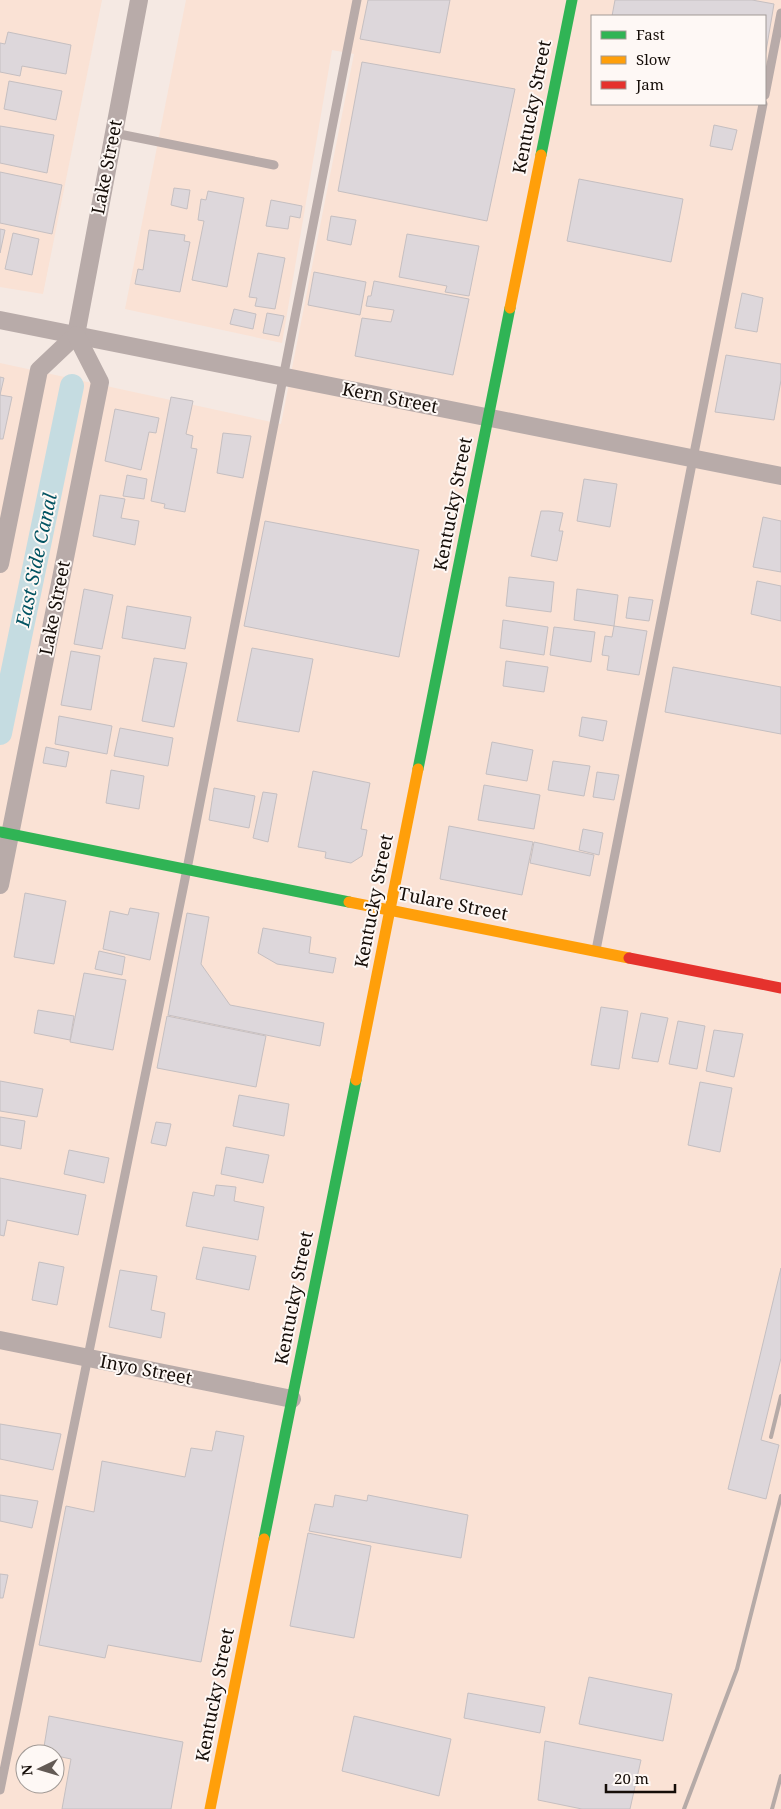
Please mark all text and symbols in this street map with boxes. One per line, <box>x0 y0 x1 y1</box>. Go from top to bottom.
legend <box>591 15 766 105</box>
text: Fast <box>636 24 665 44</box>
street label: Kentucky Street <box>506 38 556 176</box>
text: Slow <box>636 49 670 69</box>
text: Jam <box>635 74 664 94</box>
street label: Lake Street <box>85 117 127 216</box>
street label: Kern Street <box>340 376 440 418</box>
street label: Kentucky Street <box>427 435 477 573</box>
water label: East Side Canal <box>9 491 63 630</box>
street label: Lake Street <box>33 558 75 657</box>
street label: Kentucky Street <box>348 832 398 970</box>
street label: Tulare Street <box>396 881 510 925</box>
street label: Kentucky Street <box>268 1229 318 1367</box>
street label: Inyo Street <box>98 1348 194 1390</box>
street label: Kentucky Street <box>189 1626 239 1764</box>
north arrow <box>15 1744 65 1794</box>
scale bar <box>606 1762 675 1794</box>
text: N <box>17 1764 36 1777</box>
text: 20 m <box>614 1768 649 1788</box>

